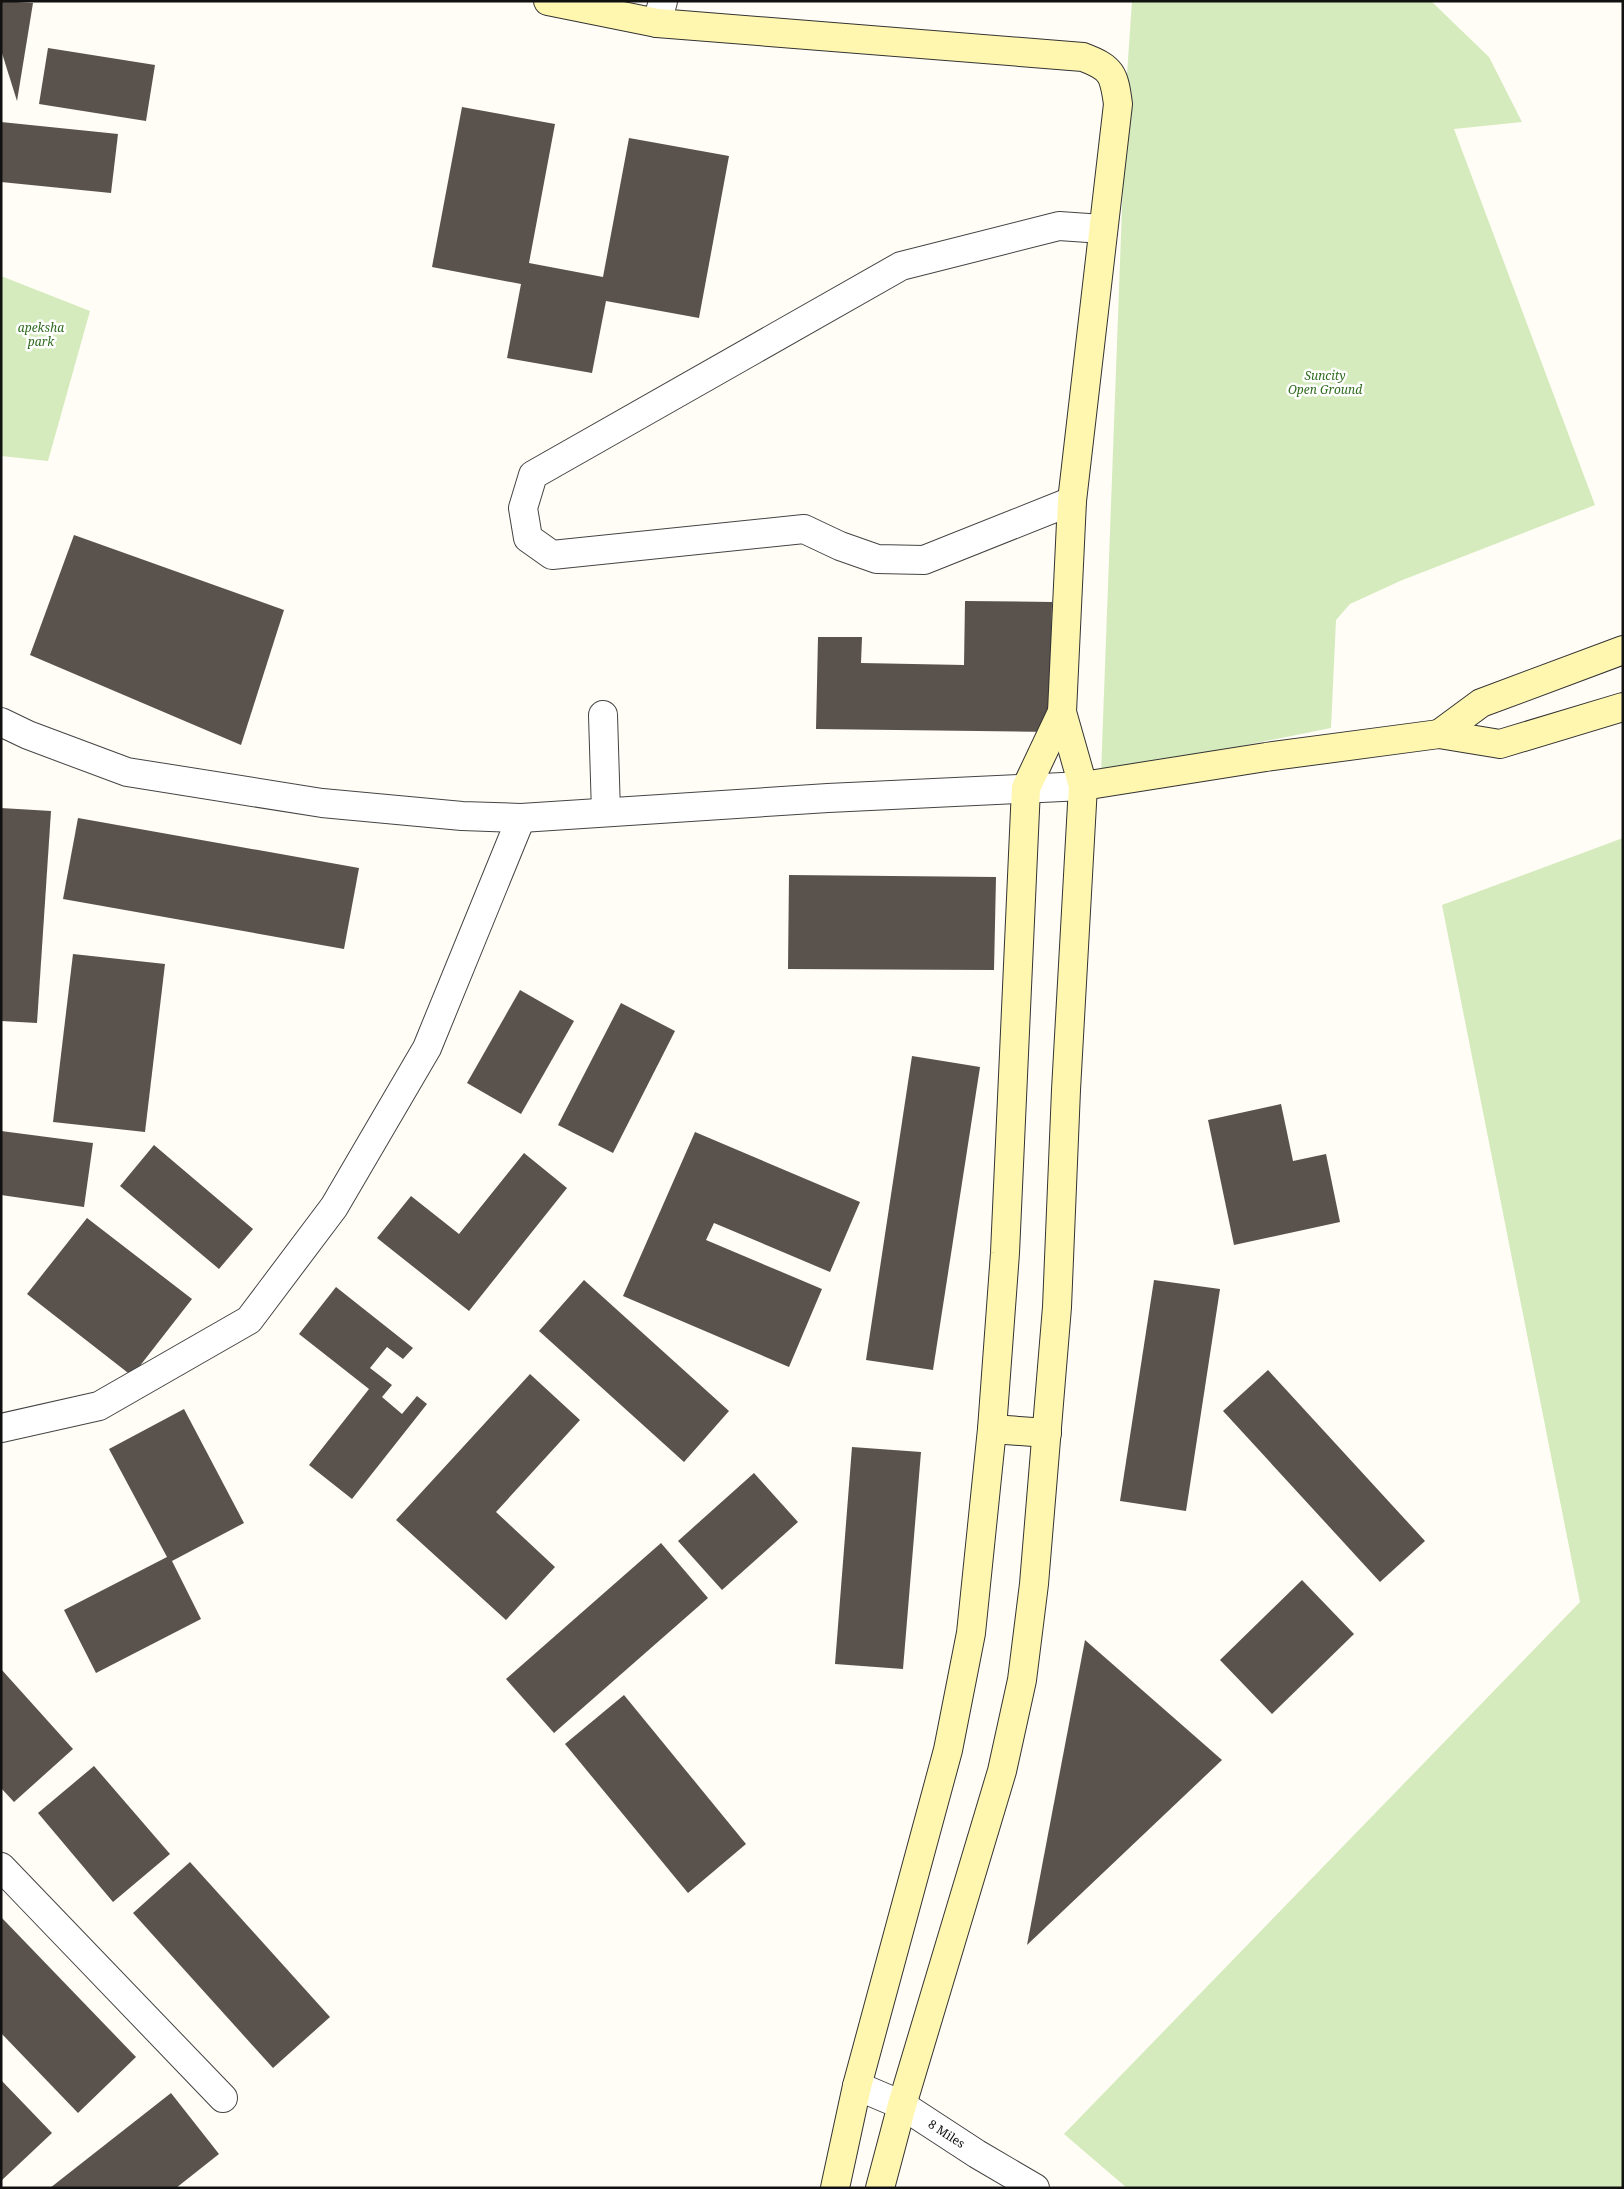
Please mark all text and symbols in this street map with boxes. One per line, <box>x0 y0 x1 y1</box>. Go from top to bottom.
park label: apeksha park <box>18 319 64 350</box>
park label: Suncity Open Ground <box>1288 367 1362 398</box>
street label: 8 Miles <box>925 2115 968 2152</box>

